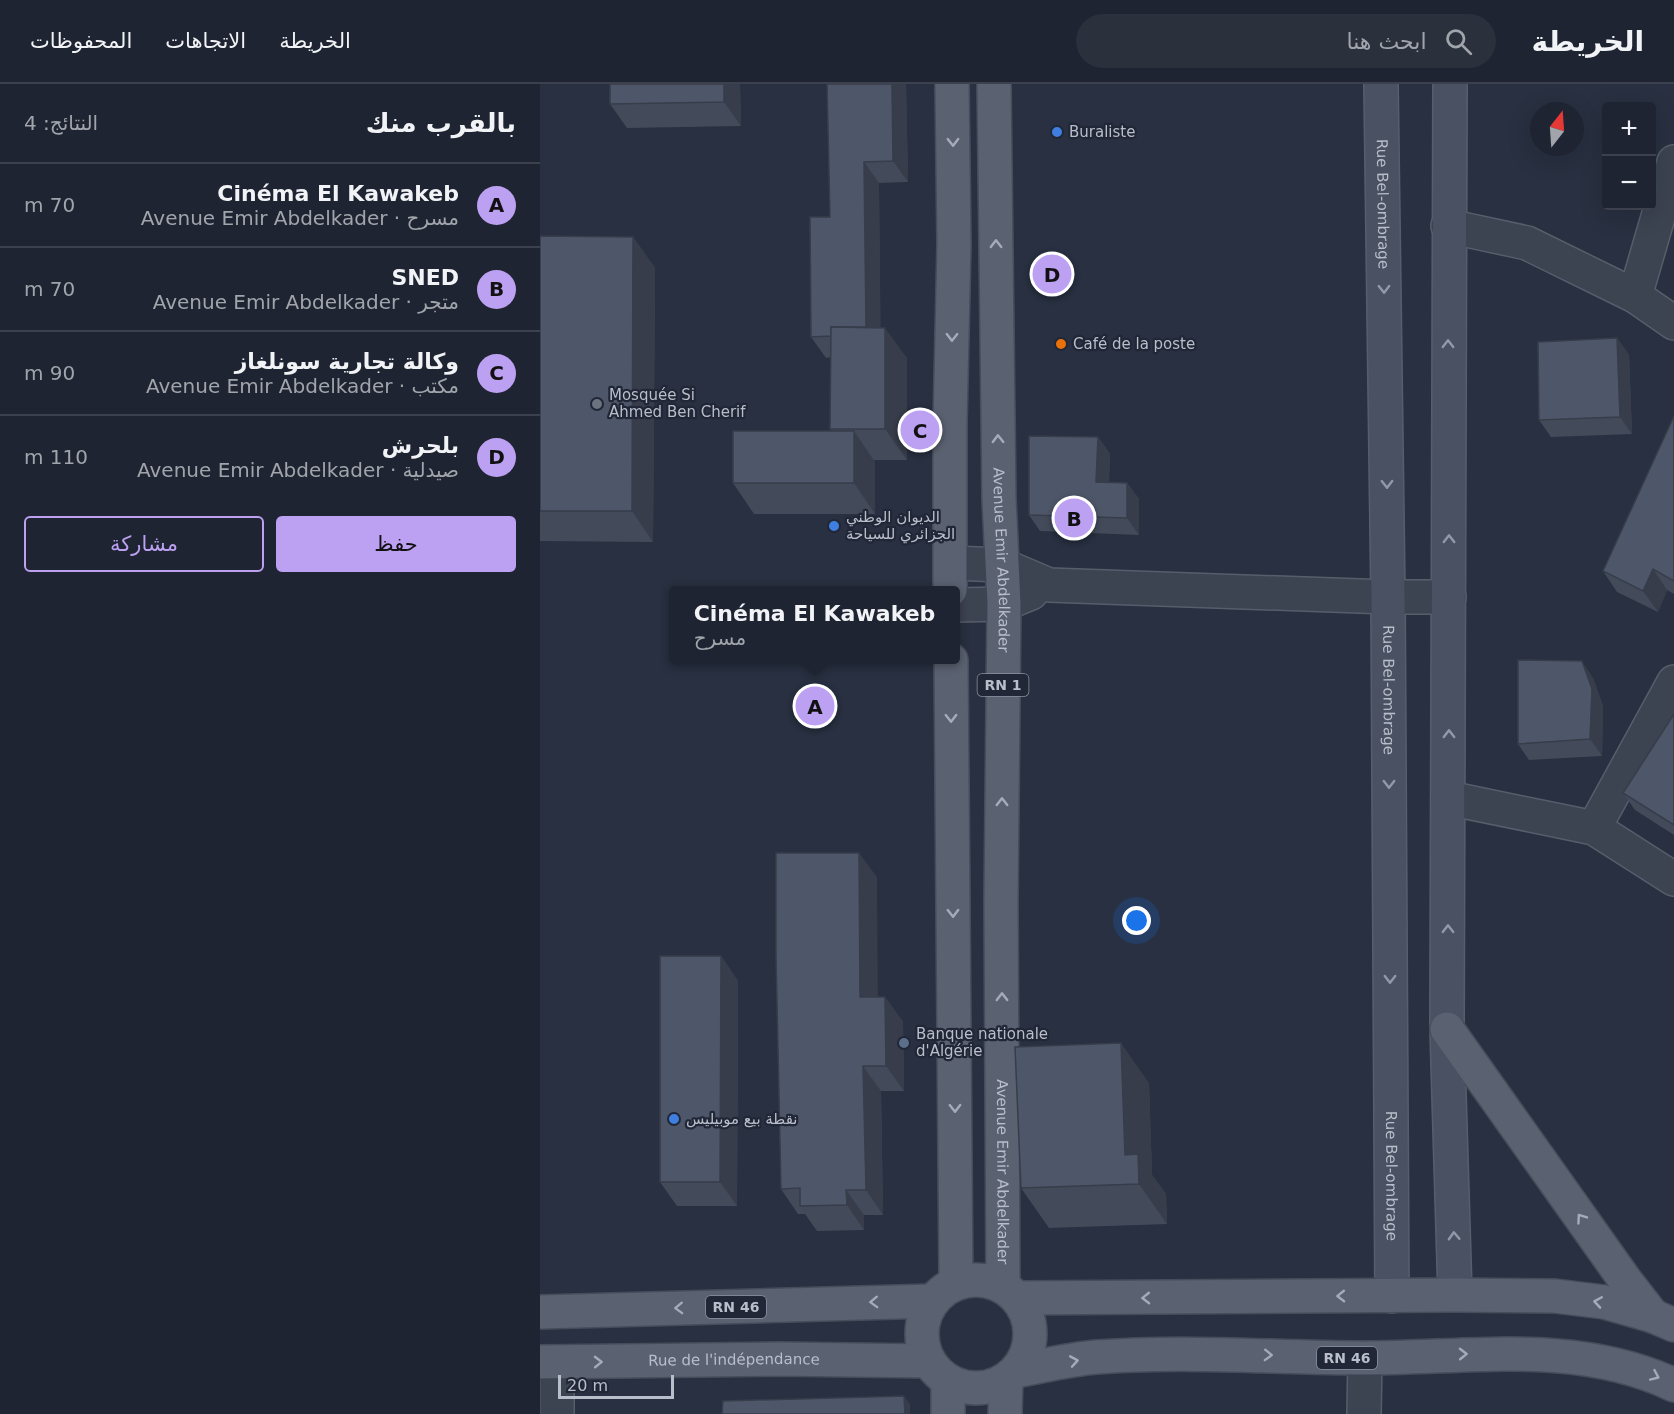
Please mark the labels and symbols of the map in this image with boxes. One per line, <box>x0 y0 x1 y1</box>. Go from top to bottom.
north arrow <box>1530 102 1584 156</box>
place label: Buraliste <box>1069 123 1135 141</box>
marker: Buraliste <box>1050 125 1064 139</box>
one-way arrow <box>947 138 959 147</box>
street label: Rue Bel-ombrage <box>1373 139 1393 269</box>
one-way arrow <box>990 240 1002 249</box>
pin: D <box>1032 252 1072 297</box>
one-way arrow <box>1378 285 1390 294</box>
one-way arrow <box>946 333 958 342</box>
place label: Café de la poste <box>1073 335 1195 353</box>
marker: Café de la poste <box>1054 337 1068 351</box>
one-way arrow <box>1442 339 1454 348</box>
place label: Mosquée Si Ahmed Ben Cherif <box>609 386 746 421</box>
marker: Mosquée Si Ahmed Ben Cherif <box>590 397 604 411</box>
pin: C <box>900 408 940 452</box>
one-way arrow <box>992 435 1005 444</box>
street label: Avenue Emir Abdelkader <box>990 467 1013 653</box>
one-way arrow <box>1381 480 1393 489</box>
pin: B <box>1054 496 1094 540</box>
place label: الديوان الوطني الجزائري للسياحة <box>846 508 955 544</box>
marker: الديوان الوطني الجزائري للسياحة <box>827 519 841 533</box>
one-way arrow <box>1443 534 1455 543</box>
street label: Rue Bel-ombrage <box>1379 625 1398 755</box>
road number: RN 1 <box>978 674 1028 696</box>
pin: A <box>796 684 834 728</box>
one-way arrow <box>945 713 958 722</box>
one-way arrow <box>1443 729 1455 738</box>
one-way arrow <box>1383 780 1395 789</box>
one-way arrow <box>996 798 1008 807</box>
your location <box>1122 906 1151 935</box>
one-way arrow <box>947 908 959 917</box>
one-way arrow <box>1442 924 1454 933</box>
one-way arrow <box>1384 975 1397 984</box>
one-way arrow <box>996 993 1008 1002</box>
place label: Banque nationale d'Algérie <box>916 1025 1048 1060</box>
marker: Banque nationale d'Algérie <box>897 1036 911 1050</box>
street label: Avenue Emir Abdelkader <box>993 1079 1012 1265</box>
one-way arrow <box>949 1103 962 1112</box>
place label: نقطة بيع موبيليس <box>686 1110 797 1128</box>
street label: Rue Bel-ombrage <box>1382 1111 1401 1241</box>
marker: نقطة بيع موبيليس <box>667 1112 681 1126</box>
one-way arrow <box>1577 1214 1588 1225</box>
one-way arrow <box>1447 1232 1460 1241</box>
one-way arrow <box>1336 1290 1345 1302</box>
one-way arrow <box>1141 1292 1150 1304</box>
road number: RN 46 <box>706 1296 766 1318</box>
one-way arrow <box>870 1296 879 1309</box>
one-way arrow <box>1594 1296 1603 1308</box>
one-way arrow <box>675 1302 684 1315</box>
road number: RN 46 <box>1317 1347 1377 1369</box>
one-way arrow <box>1459 1348 1468 1360</box>
one-way arrow <box>1264 1349 1273 1362</box>
street label: Rue de l'indépendance <box>648 1350 820 1370</box>
one-way arrow <box>1068 1355 1078 1368</box>
one-way arrow <box>594 1356 603 1368</box>
one-way arrow <box>1649 1369 1660 1381</box>
scale bar <box>558 1372 674 1400</box>

